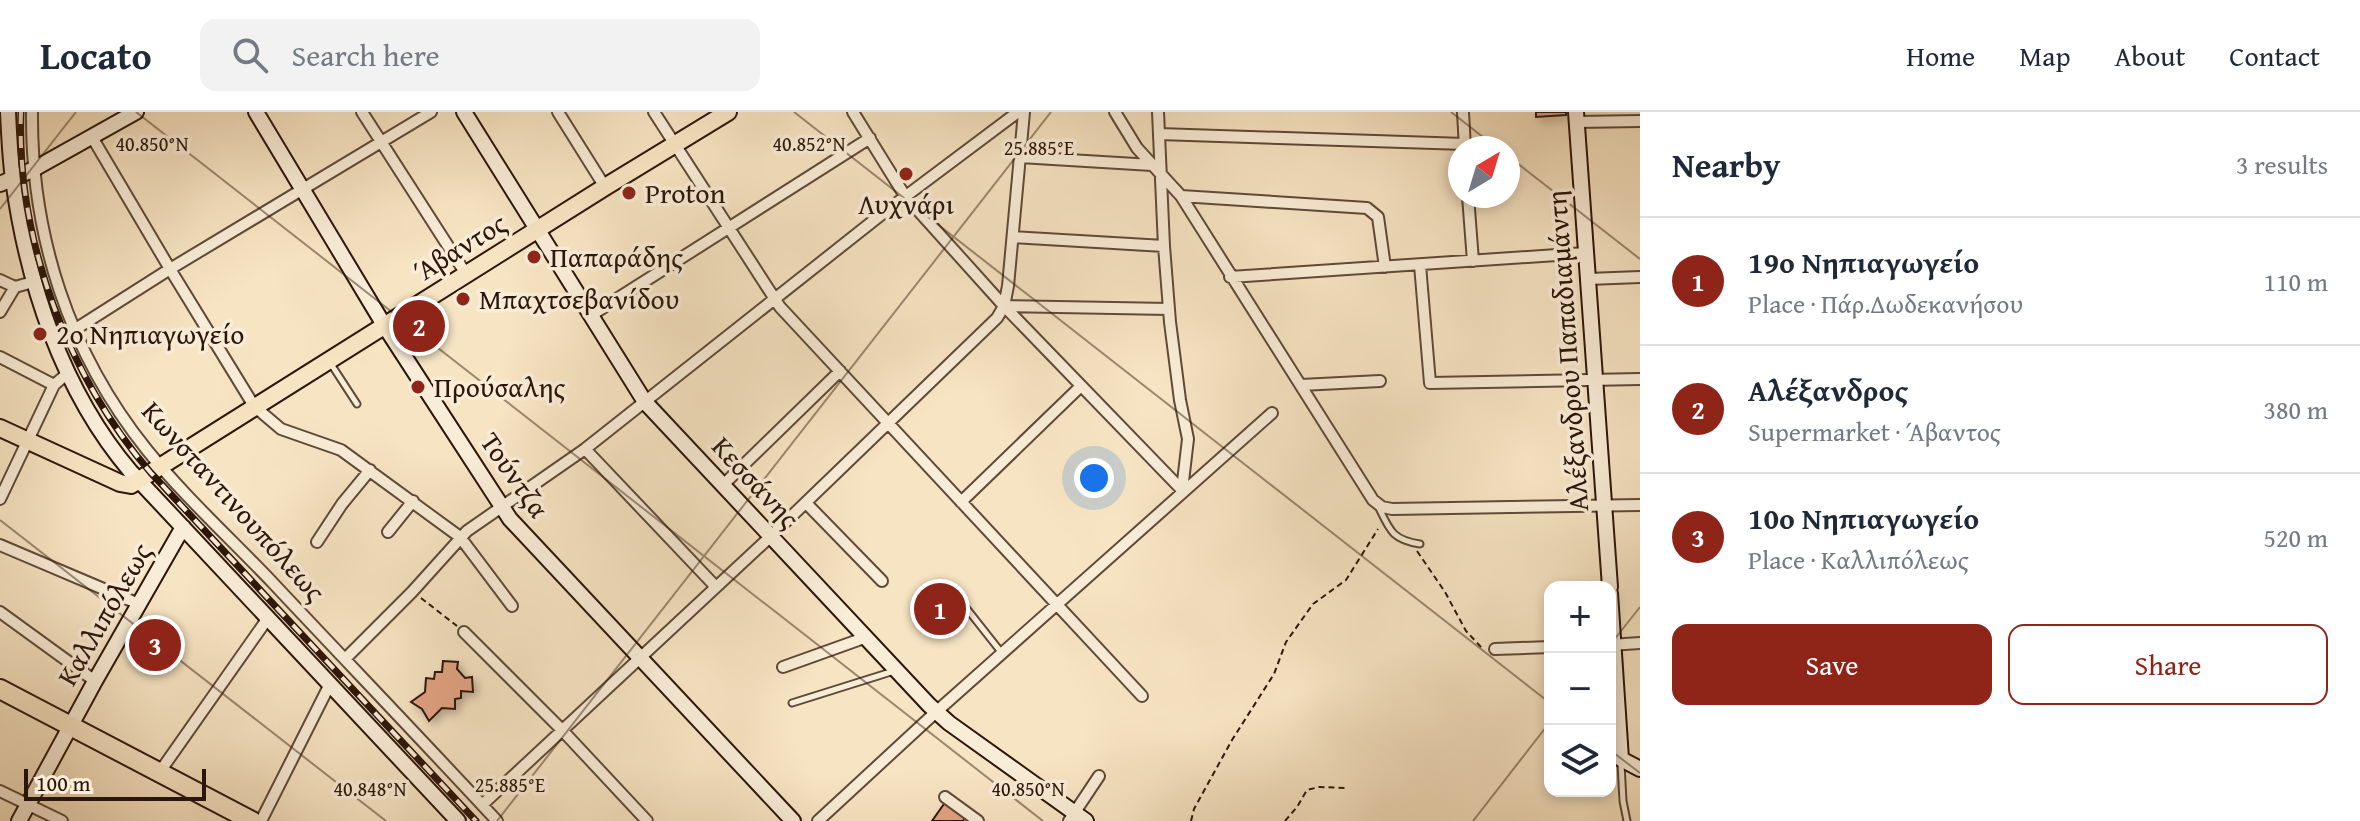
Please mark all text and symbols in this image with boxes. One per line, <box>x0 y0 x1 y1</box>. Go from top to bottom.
search box <box>200 19 760 91</box>
text: Locato <box>40 27 152 83</box>
icon: search <box>228 33 272 77</box>
text: Search here <box>292 33 440 77</box>
text: Home <box>1906 35 1975 76</box>
text: Map <box>2019 35 2071 76</box>
text: About <box>2115 35 2185 76</box>
text: Contact <box>2229 35 2320 76</box>
text: 40.850°N <box>115 129 189 158</box>
text: 40.852°N <box>772 129 846 158</box>
text: 25.885°E <box>1004 133 1074 162</box>
north arrow <box>1448 136 1520 208</box>
text: Nearby <box>1672 140 1781 189</box>
text: 3 results <box>2236 145 2328 184</box>
marker: Λυχνάρι <box>897 165 915 183</box>
place label: Proton <box>645 172 726 213</box>
place label: Λυχνάρι <box>858 183 955 224</box>
marker: Proton <box>620 184 638 202</box>
street label: Αλέξανδρου Παπαδιαμάντη <box>1535 189 1598 513</box>
street label: Άβαντος <box>405 202 514 291</box>
place label: Παπαράδης <box>550 236 683 277</box>
text: 19ο Νηπιαγωγείο <box>1748 240 1979 284</box>
marker: Παπαράδης <box>525 248 543 266</box>
text: 1 <box>1691 262 1705 301</box>
text: 110 m <box>2263 262 2328 301</box>
place label: Μπαχτσεβανίδου <box>479 278 679 319</box>
text: Place · Πάρ.Δωδεκανήσου <box>1748 284 2023 323</box>
marker: Μπαχτσεβανίδου <box>454 290 472 308</box>
pin: 2 <box>393 296 445 356</box>
place label: 2ο Νηπιαγωγείο <box>56 313 244 354</box>
marker: 2ο Νηπιαγωγείο <box>31 325 49 343</box>
place label: Προύσαλης <box>434 366 566 407</box>
text: Αλέξανδρος <box>1748 368 1908 412</box>
marker: Προύσαλης <box>409 378 427 396</box>
text: 2 <box>1691 390 1705 429</box>
text: 380 m <box>2263 390 2328 429</box>
street label: Κωνσταντινουπόλεως <box>133 391 336 610</box>
text: Supermarket · Άβαντος <box>1748 412 2001 451</box>
street label: Τούντζα <box>471 424 560 526</box>
street label: Κεσσάνης <box>703 426 810 537</box>
your location <box>1074 458 1114 498</box>
text: 10ο Νηπιαγωγείο <box>1748 496 1979 540</box>
text: 3 <box>1691 518 1705 557</box>
text: 520 m <box>2263 518 2328 557</box>
street label: Καλλιπόλεως <box>46 535 161 693</box>
text: Place · Καλλιπόλεως <box>1748 540 1969 579</box>
pin: 1 <box>914 579 966 639</box>
map controls <box>1544 581 1616 797</box>
button: + <box>1544 581 1616 653</box>
pin: 3 <box>129 615 181 675</box>
button: Save <box>1672 624 1992 705</box>
button: Share <box>2008 624 2328 705</box>
button: − <box>1544 653 1616 725</box>
button: layers <box>1544 725 1616 797</box>
scale bar <box>24 765 206 801</box>
text: 100 m <box>36 767 91 799</box>
text: 25.885°E <box>475 770 545 799</box>
text: 40.848°N <box>333 774 407 803</box>
text: 40.850°N <box>991 774 1065 803</box>

